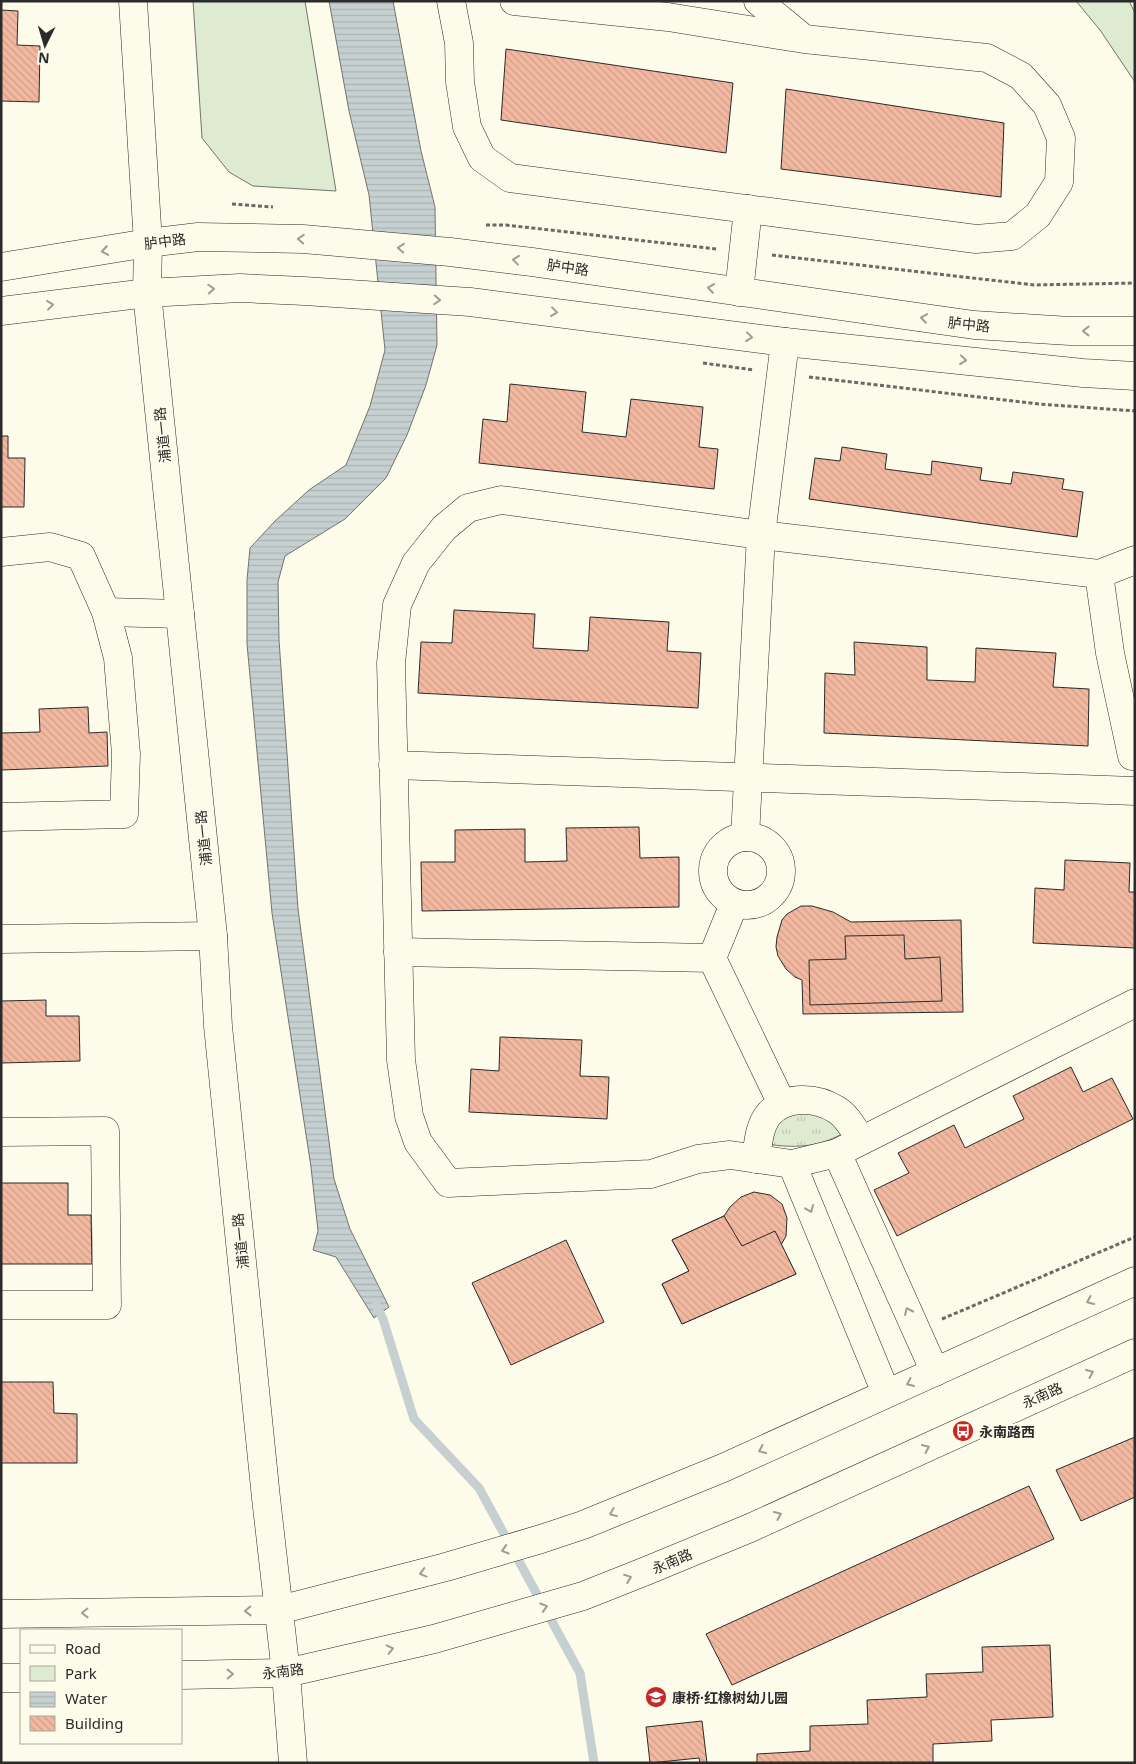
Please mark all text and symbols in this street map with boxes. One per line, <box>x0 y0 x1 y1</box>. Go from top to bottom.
north arrow <box>20 20 70 70</box>
text: N <box>37 48 50 68</box>
street label: 胪中路 <box>143 229 187 253</box>
one-way arrow <box>297 233 305 244</box>
one-way arrow <box>397 243 405 254</box>
one-way arrow <box>101 245 109 255</box>
one-way arrow <box>511 255 519 266</box>
street label: 胪中路 <box>546 255 590 279</box>
one-way arrow <box>707 283 715 294</box>
one-way arrow <box>208 284 216 295</box>
one-way arrow <box>433 294 441 305</box>
one-way arrow <box>46 300 54 311</box>
one-way arrow <box>550 306 558 317</box>
street label: 胪中路 <box>947 312 991 336</box>
one-way arrow <box>920 313 928 324</box>
one-way arrow <box>1082 326 1090 336</box>
one-way arrow <box>746 331 754 342</box>
one-way arrow <box>959 355 967 366</box>
street label: 浦道一路 <box>150 406 174 464</box>
street label: 浦道一路 <box>191 809 215 867</box>
one-way arrow <box>804 1204 815 1213</box>
street label: 浦道一路 <box>228 1212 252 1270</box>
one-way arrow <box>1086 1295 1095 1306</box>
one-way arrow <box>903 1307 914 1316</box>
one-way arrow <box>1085 1369 1094 1380</box>
one-way arrow <box>906 1376 915 1387</box>
street label: 永南路 <box>1019 1378 1065 1412</box>
bus stop icon: 永南路西 <box>951 1419 975 1443</box>
place label: 永南路西 <box>979 1422 1035 1441</box>
one-way arrow <box>758 1443 767 1454</box>
one-way arrow <box>921 1443 930 1454</box>
one-way arrow <box>609 1507 617 1517</box>
one-way arrow <box>773 1510 782 1521</box>
one-way arrow <box>502 1544 510 1554</box>
street label: 永南路 <box>649 1544 695 1578</box>
one-way arrow <box>419 1567 427 1577</box>
one-way arrow <box>624 1574 632 1584</box>
one-way arrow <box>540 1603 548 1613</box>
one-way arrow <box>243 1605 251 1616</box>
one-way arrow <box>81 1608 88 1618</box>
legend <box>20 1629 182 1744</box>
text: Road <box>65 1638 101 1658</box>
one-way arrow <box>385 1644 394 1655</box>
street label: 永南路 <box>261 1659 305 1683</box>
text: Park <box>65 1663 97 1683</box>
one-way arrow <box>226 1669 234 1680</box>
school or university icon: 康桥·红橡树幼儿园 <box>644 1685 668 1709</box>
text: Water <box>65 1688 107 1708</box>
place label: 康桥·红橡树幼儿园 <box>672 1688 788 1707</box>
text: Building <box>65 1713 123 1733</box>

